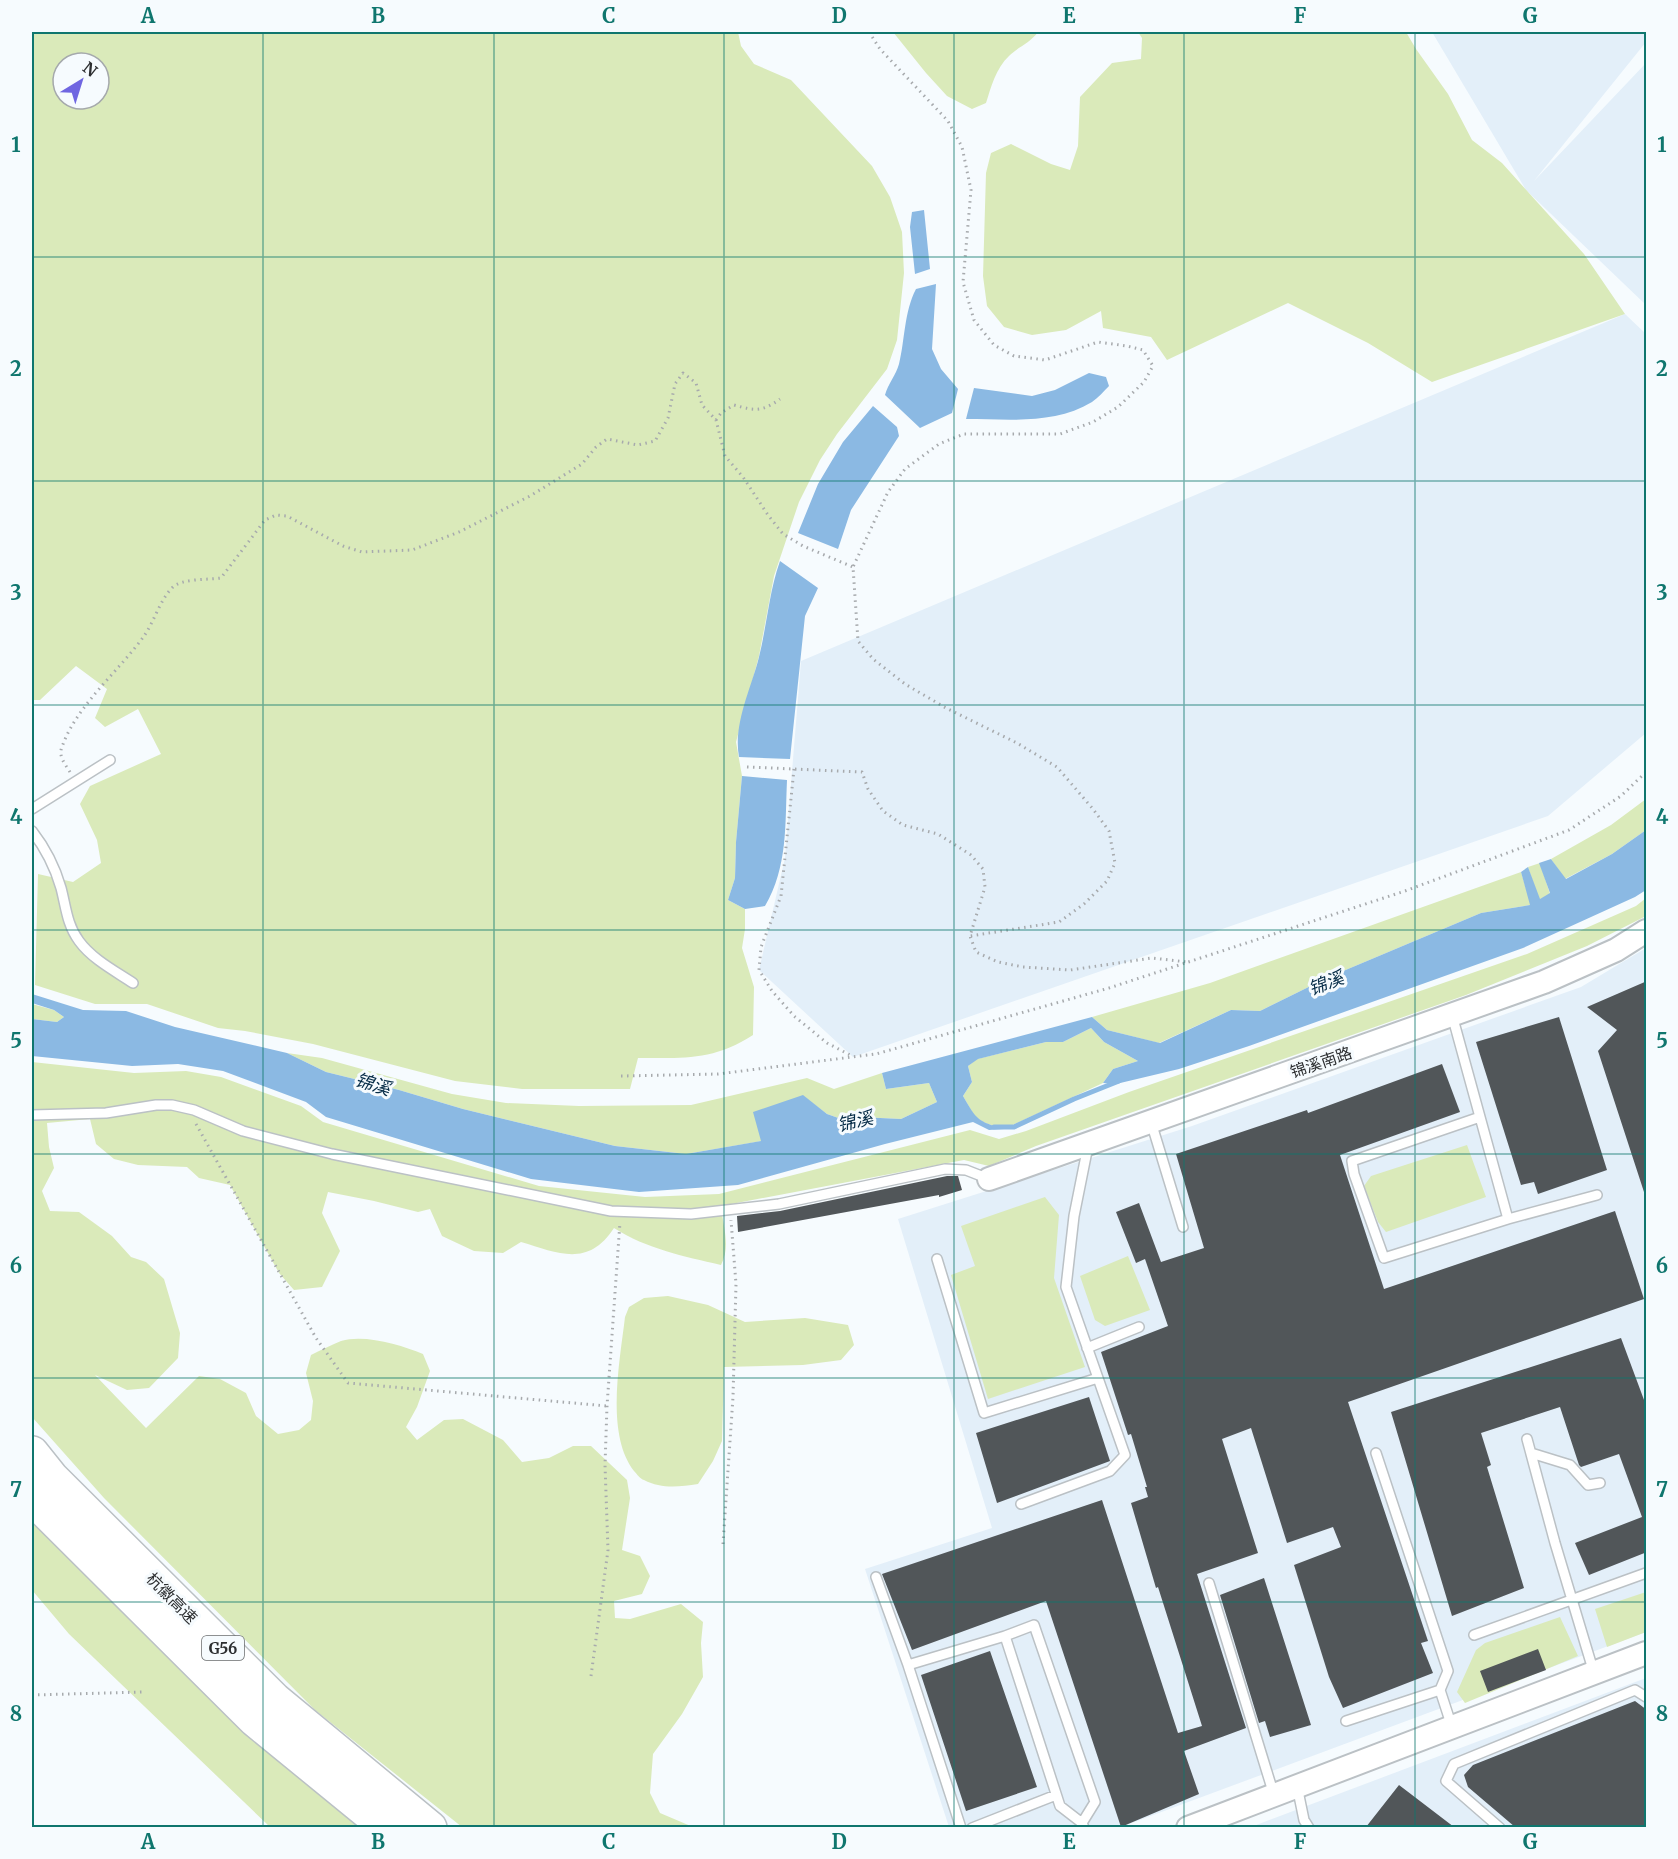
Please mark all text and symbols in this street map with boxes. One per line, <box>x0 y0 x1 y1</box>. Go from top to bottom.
text: A <box>140 3 156 28</box>
text: B <box>371 3 385 28</box>
text: C <box>602 3 616 28</box>
text: D <box>831 3 847 28</box>
text: E <box>1062 3 1076 28</box>
text: F <box>1294 3 1307 28</box>
text: G <box>1523 3 1538 28</box>
north arrow <box>51 51 111 111</box>
text: N <box>79 57 102 81</box>
text: 1 <box>11 132 21 157</box>
text: 1 <box>1657 132 1667 157</box>
text: 2 <box>10 356 22 381</box>
text: 2 <box>1656 356 1668 381</box>
text: 3 <box>10 580 22 605</box>
text: 3 <box>1656 580 1668 605</box>
text: 4 <box>10 804 23 829</box>
text: 4 <box>1656 804 1669 829</box>
water label: 锦溪 <box>1305 965 1349 1000</box>
text: 5 <box>10 1028 22 1053</box>
text: 5 <box>1656 1028 1668 1053</box>
street label: 锦溪南路 <box>1287 1042 1355 1082</box>
water label: 锦溪 <box>352 1068 395 1101</box>
water label: 锦溪 <box>835 1105 877 1136</box>
text: 6 <box>10 1253 22 1278</box>
text: 6 <box>1656 1253 1668 1278</box>
text: 7 <box>10 1477 22 1502</box>
text: 7 <box>1656 1477 1668 1502</box>
street label: 杭徽高速 <box>142 1568 202 1628</box>
road number: G56 <box>202 1636 244 1660</box>
text: 8 <box>10 1701 22 1726</box>
text: 8 <box>1656 1701 1668 1726</box>
text: A <box>140 1829 156 1854</box>
text: B <box>371 1829 385 1854</box>
text: C <box>602 1829 616 1854</box>
text: D <box>831 1829 847 1854</box>
text: E <box>1062 1829 1076 1854</box>
text: F <box>1294 1829 1307 1854</box>
text: G <box>1523 1829 1538 1854</box>

